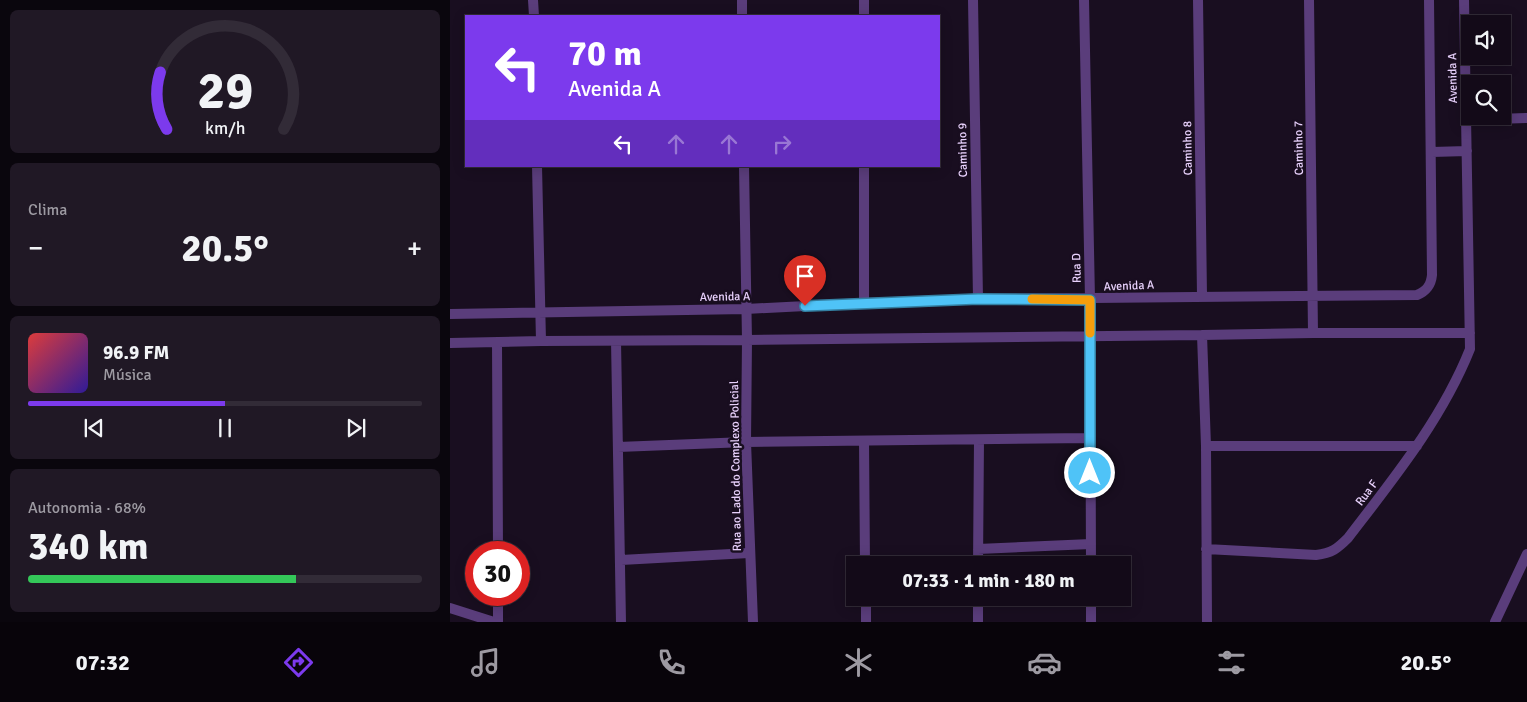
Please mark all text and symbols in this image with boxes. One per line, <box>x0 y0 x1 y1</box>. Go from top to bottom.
map controls <box>1461 15 1511 125</box>
button: sound <box>1461 15 1511 65</box>
text: 70 m <box>568 32 642 75</box>
icon: left <box>485 35 550 100</box>
street label: Avenida A <box>1445 52 1461 103</box>
text: 29 <box>197 59 253 123</box>
text: Avenida A <box>568 75 661 102</box>
button: search <box>1461 75 1511 125</box>
text: km/h <box>205 117 245 139</box>
street label: Caminho 8 <box>1180 121 1196 175</box>
street label: Caminho 7 <box>1291 121 1307 175</box>
street label: Caminho 9 <box>955 123 971 177</box>
icon: left <box>609 130 637 158</box>
icon: ahead <box>662 130 690 158</box>
icon: ahead <box>715 130 743 158</box>
icon: right <box>768 130 796 158</box>
text: Clima <box>28 200 67 220</box>
text: 20.5° <box>181 225 269 272</box>
text: − <box>28 231 43 265</box>
text: + <box>407 231 422 265</box>
street label: Rua D <box>1069 253 1085 283</box>
pin <box>784 255 826 306</box>
icon: arrive <box>791 262 819 290</box>
street label: Avenida A <box>1103 278 1155 294</box>
street label: Avenida A <box>700 289 751 305</box>
text: 96.9 FM <box>103 341 169 365</box>
text: Música <box>103 365 152 385</box>
street label: Rua ao Lado do Complexo Policial <box>727 380 745 552</box>
icon: previous <box>80 414 108 442</box>
icon: pause <box>211 414 239 442</box>
icon: next <box>342 414 370 442</box>
position arrow <box>1063 446 1115 498</box>
street label: Rua F <box>1352 477 1382 509</box>
text: Autonomia · 68% <box>28 498 146 518</box>
text: 340 km <box>28 523 149 570</box>
speed limit sign: 30 <box>465 541 530 606</box>
text: 07:33 · 1 min · 180 m <box>902 569 1075 593</box>
icon: directions <box>281 645 316 680</box>
icon: music <box>468 645 503 680</box>
icon: phone <box>654 645 689 680</box>
icon: climate <box>841 645 876 680</box>
icon: car <box>1027 645 1062 680</box>
icon: filters <box>1214 645 1249 680</box>
text: 07:32 <box>76 649 130 676</box>
text: 20.5° <box>1400 649 1451 676</box>

